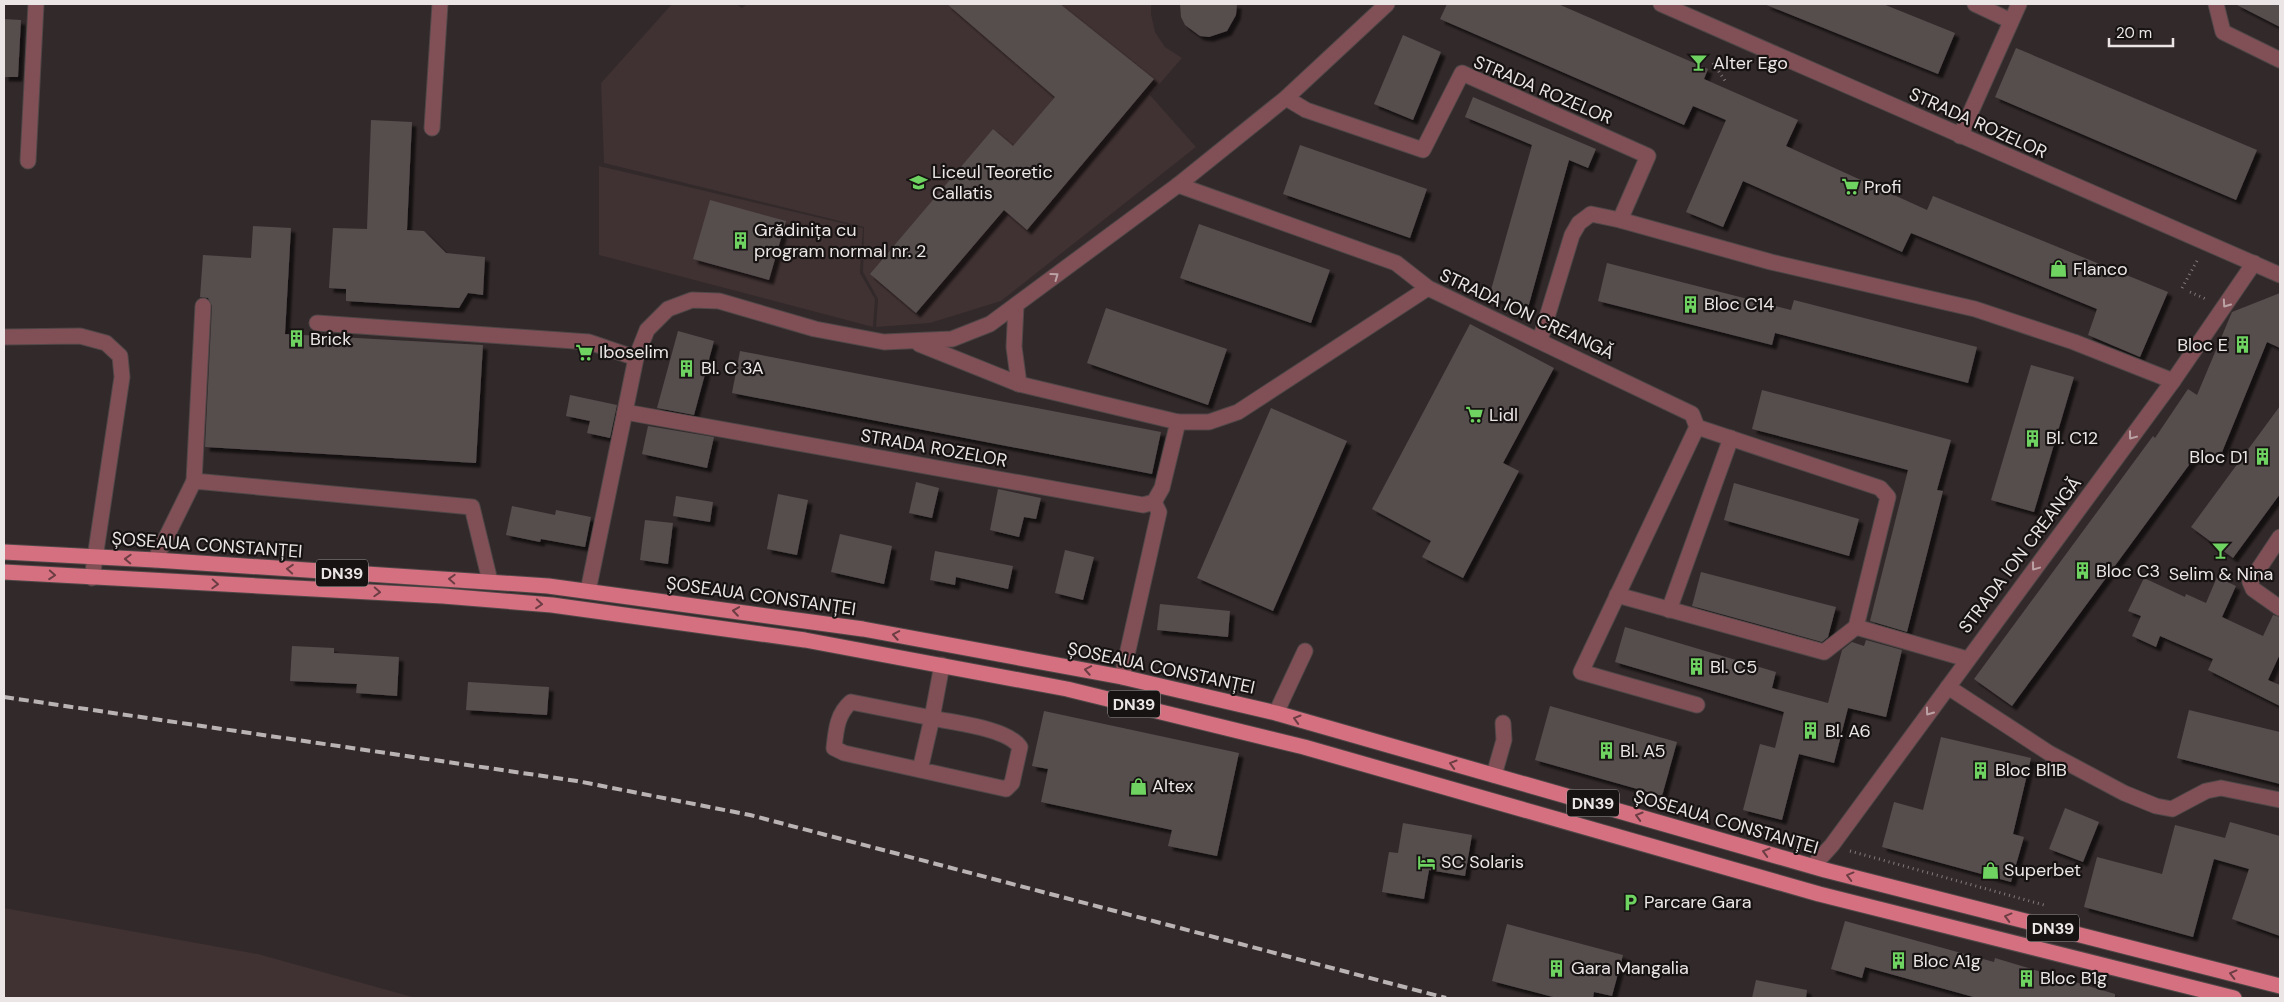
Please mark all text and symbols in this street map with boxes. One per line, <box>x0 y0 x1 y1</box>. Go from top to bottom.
scale bar <box>2109 15 2173 47</box>
text: 20 m <box>2116 23 2152 43</box>
street label: STRADA ROZELOR <box>1470 50 1616 130</box>
place label: Alter Ego <box>1713 51 1788 75</box>
bar icon: Alter Ego <box>1689 53 1709 73</box>
street label: STRADA ROZELOR <box>1905 82 2051 164</box>
place label: Liceul Teoretic Callatis <box>932 160 1053 205</box>
school or university icon: Liceul Teoretic Callatis <box>908 172 928 192</box>
place label: Profi <box>1864 175 1902 199</box>
supermarket icon: Profi <box>1840 177 1860 197</box>
place label: Grădinița cu program normal nr. 2 <box>754 218 927 263</box>
building icon: Grădinița cu program normal nr. 2 <box>730 230 750 250</box>
place label: Flanco <box>2073 257 2128 281</box>
shop icon: Flanco <box>2049 259 2069 279</box>
street label: STRADA ION CREANGĂ <box>1436 263 1618 365</box>
one-way arrow <box>1049 274 1058 282</box>
place label: Bloc C14 <box>1704 292 1774 316</box>
building icon: Bloc C14 <box>1680 294 1700 314</box>
one-way arrow <box>2223 298 2232 307</box>
place label: Brick <box>310 327 351 351</box>
building icon: Brick <box>286 329 306 349</box>
place label: Bloc E <box>2177 333 2228 357</box>
building icon: Bloc E <box>2232 335 2252 355</box>
place label: Iboselim <box>599 340 669 364</box>
supermarket icon: Iboselim <box>575 342 595 362</box>
place label: Bl. C 3A <box>701 356 764 380</box>
building icon: Bl. C 3A <box>677 358 697 378</box>
place label: Lidl <box>1489 403 1518 427</box>
supermarket icon: Lidl <box>1465 405 1485 425</box>
street label: STRADA ROZELOR <box>859 423 1009 473</box>
place label: Bl. C12 <box>2046 426 2098 450</box>
building icon: Bl. C12 <box>2022 428 2042 448</box>
one-way arrow <box>2129 430 2138 440</box>
place label: Bloc D1 <box>2189 445 2248 469</box>
building icon: Bloc D1 <box>2252 447 2272 467</box>
street label: STRADA ION CREANGĂ <box>1953 472 2087 638</box>
street label: ȘOSEAUA CONSTANȚEI <box>111 526 303 564</box>
bar icon: Selim & Nina <box>2211 541 2231 561</box>
one-way arrow <box>123 553 131 564</box>
place label: Bloc C3 <box>2096 559 2160 583</box>
road number: DN39 <box>316 560 368 586</box>
one-way arrow <box>2032 561 2041 571</box>
building icon: Bloc C3 <box>2072 561 2092 581</box>
place label: Selim & Nina <box>2169 562 2273 586</box>
one-way arrow <box>286 564 294 575</box>
one-way arrow <box>49 570 57 581</box>
street label: ȘOSEAUA CONSTANȚEI <box>665 571 857 621</box>
one-way arrow <box>448 573 456 584</box>
one-way arrow <box>211 578 219 589</box>
one-way arrow <box>373 587 381 598</box>
one-way arrow <box>535 598 543 609</box>
one-way arrow <box>731 607 740 617</box>
one-way arrow <box>892 631 901 641</box>
street label: ȘOSEAUA CONSTANȚEI <box>1065 636 1257 700</box>
place label: Bl. C5 <box>1710 655 1757 679</box>
building icon: Bl. C5 <box>1686 657 1706 677</box>
one-way arrow <box>1083 666 1092 676</box>
road number: DN39 <box>1108 691 1160 718</box>
one-way arrow <box>1927 706 1935 715</box>
one-way arrow <box>1294 714 1302 724</box>
place label: Bl. A6 <box>1825 719 1871 743</box>
building icon: Bl. A6 <box>1801 721 1821 741</box>
place label: Bl. A5 <box>1620 739 1665 763</box>
building icon: Bl. A5 <box>1596 741 1616 761</box>
place label: Bloc Bl1B <box>1995 758 2067 782</box>
one-way arrow <box>1450 759 1458 769</box>
building icon: Bloc Bl1B <box>1971 760 1991 780</box>
place label: Altex <box>1152 774 1194 798</box>
shop icon: Altex <box>1128 776 1148 796</box>
street label: ȘOSEAUA CONSTANȚEI <box>1631 784 1821 860</box>
road number: DN39 <box>1567 790 1619 816</box>
one-way arrow <box>1635 811 1643 821</box>
one-way arrow <box>1763 848 1771 858</box>
place label: SC Solaris <box>1441 850 1524 874</box>
hotel icon: SC Solaris <box>1417 852 1437 872</box>
place label: Superbet <box>2004 858 2081 882</box>
shop icon: Superbet <box>1980 860 2000 880</box>
one-way arrow <box>1846 871 1855 882</box>
place label: Parcare Gara <box>1644 890 1751 914</box>
parking icon: Parcare Gara <box>1620 892 1640 912</box>
one-way arrow <box>2003 912 2012 923</box>
road number: DN39 <box>2027 914 2079 941</box>
place label: Bloc A1g <box>1913 949 1981 973</box>
building icon: Bloc A1g <box>1889 951 1909 971</box>
place label: Gara Mangalia <box>1571 956 1689 980</box>
building icon: Gara Mangalia <box>1547 958 1567 978</box>
place label: Bloc B1g <box>2040 966 2107 990</box>
building icon: Bloc B1g <box>2016 968 2036 988</box>
one-way arrow <box>2228 969 2237 980</box>

